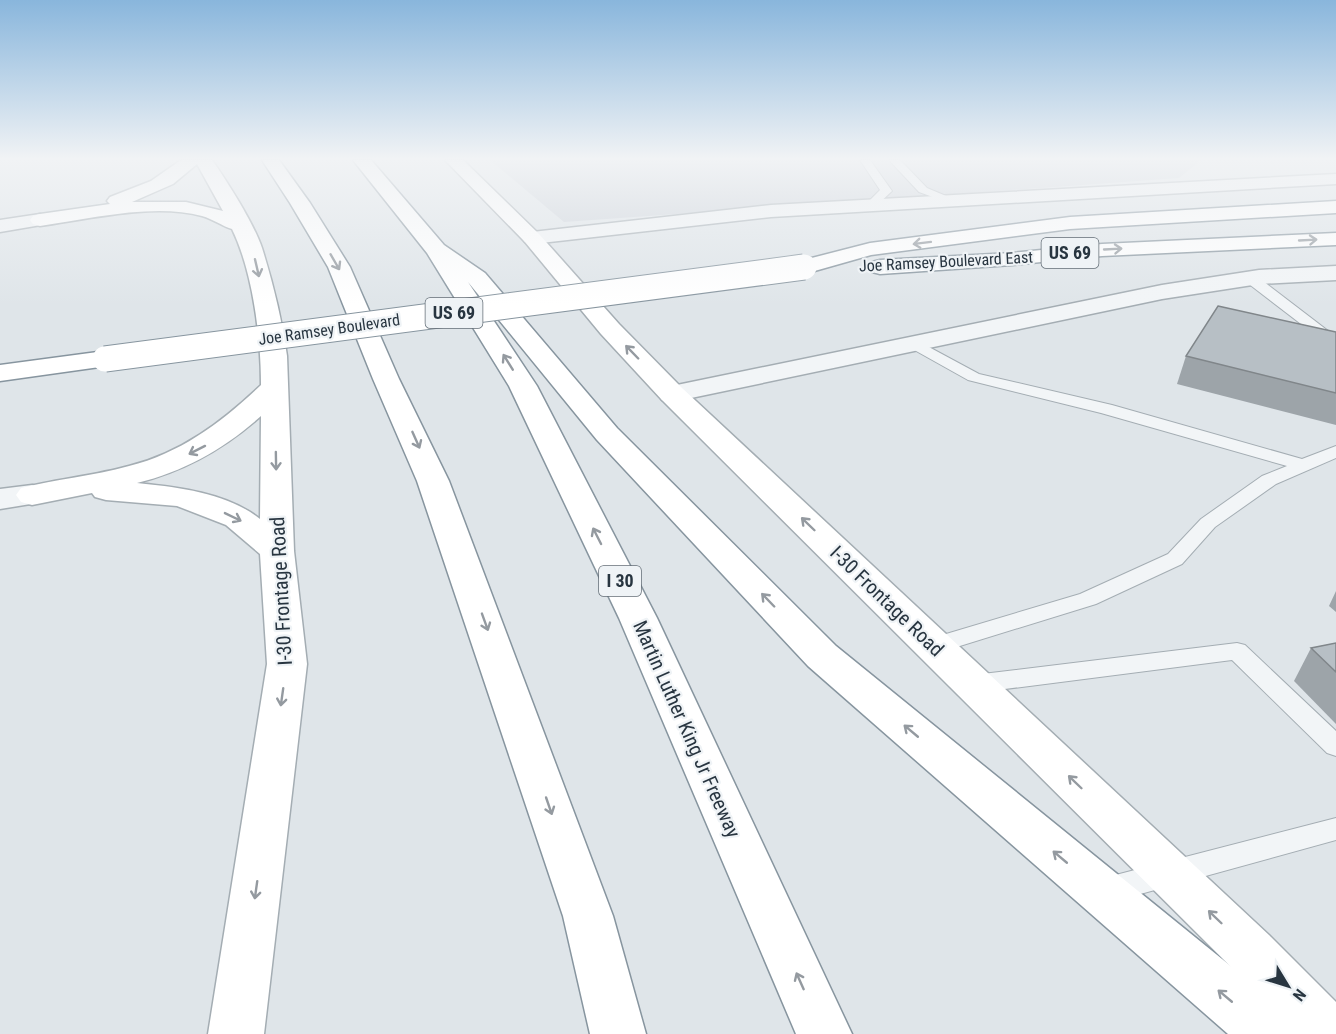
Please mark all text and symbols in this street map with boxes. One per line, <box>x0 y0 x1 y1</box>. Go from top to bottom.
one-way arrow <box>1298 234 1318 246</box>
one-way arrow <box>913 237 933 248</box>
road number: US 69 <box>1042 238 1098 268</box>
one-way arrow <box>1103 244 1123 255</box>
street label: Joe Ramsey Boulevard East <box>859 247 1034 276</box>
one-way arrow <box>330 253 342 270</box>
one-way arrow <box>251 258 263 277</box>
road number: US 69 <box>426 298 482 328</box>
street label: Joe Ramsey Boulevard <box>257 310 401 349</box>
one-way arrow <box>625 344 639 359</box>
one-way arrow <box>501 354 513 371</box>
one-way arrow <box>410 430 422 448</box>
one-way arrow <box>188 444 206 456</box>
one-way arrow <box>270 450 282 470</box>
one-way arrow <box>224 511 242 523</box>
street label: I-30 Frontage Road <box>265 516 297 666</box>
one-way arrow <box>800 517 815 531</box>
one-way arrow <box>590 527 602 545</box>
street label: I-30 Frontage Road <box>825 541 949 661</box>
road number: I 30 <box>599 566 641 596</box>
one-way arrow <box>760 592 775 607</box>
one-way arrow <box>481 612 492 631</box>
street label: Martin Luther King Jr Freeway <box>628 617 746 841</box>
one-way arrow <box>277 687 288 707</box>
one-way arrow <box>904 724 919 738</box>
one-way arrow <box>1067 774 1082 789</box>
one-way arrow <box>545 796 556 815</box>
one-way arrow <box>1053 850 1068 864</box>
one-way arrow <box>250 880 261 900</box>
one-way arrow <box>1208 910 1223 924</box>
north arrow <box>1258 956 1318 1016</box>
one-way arrow <box>793 972 805 990</box>
text: N <box>1289 985 1310 1005</box>
one-way arrow <box>1218 989 1233 1003</box>

